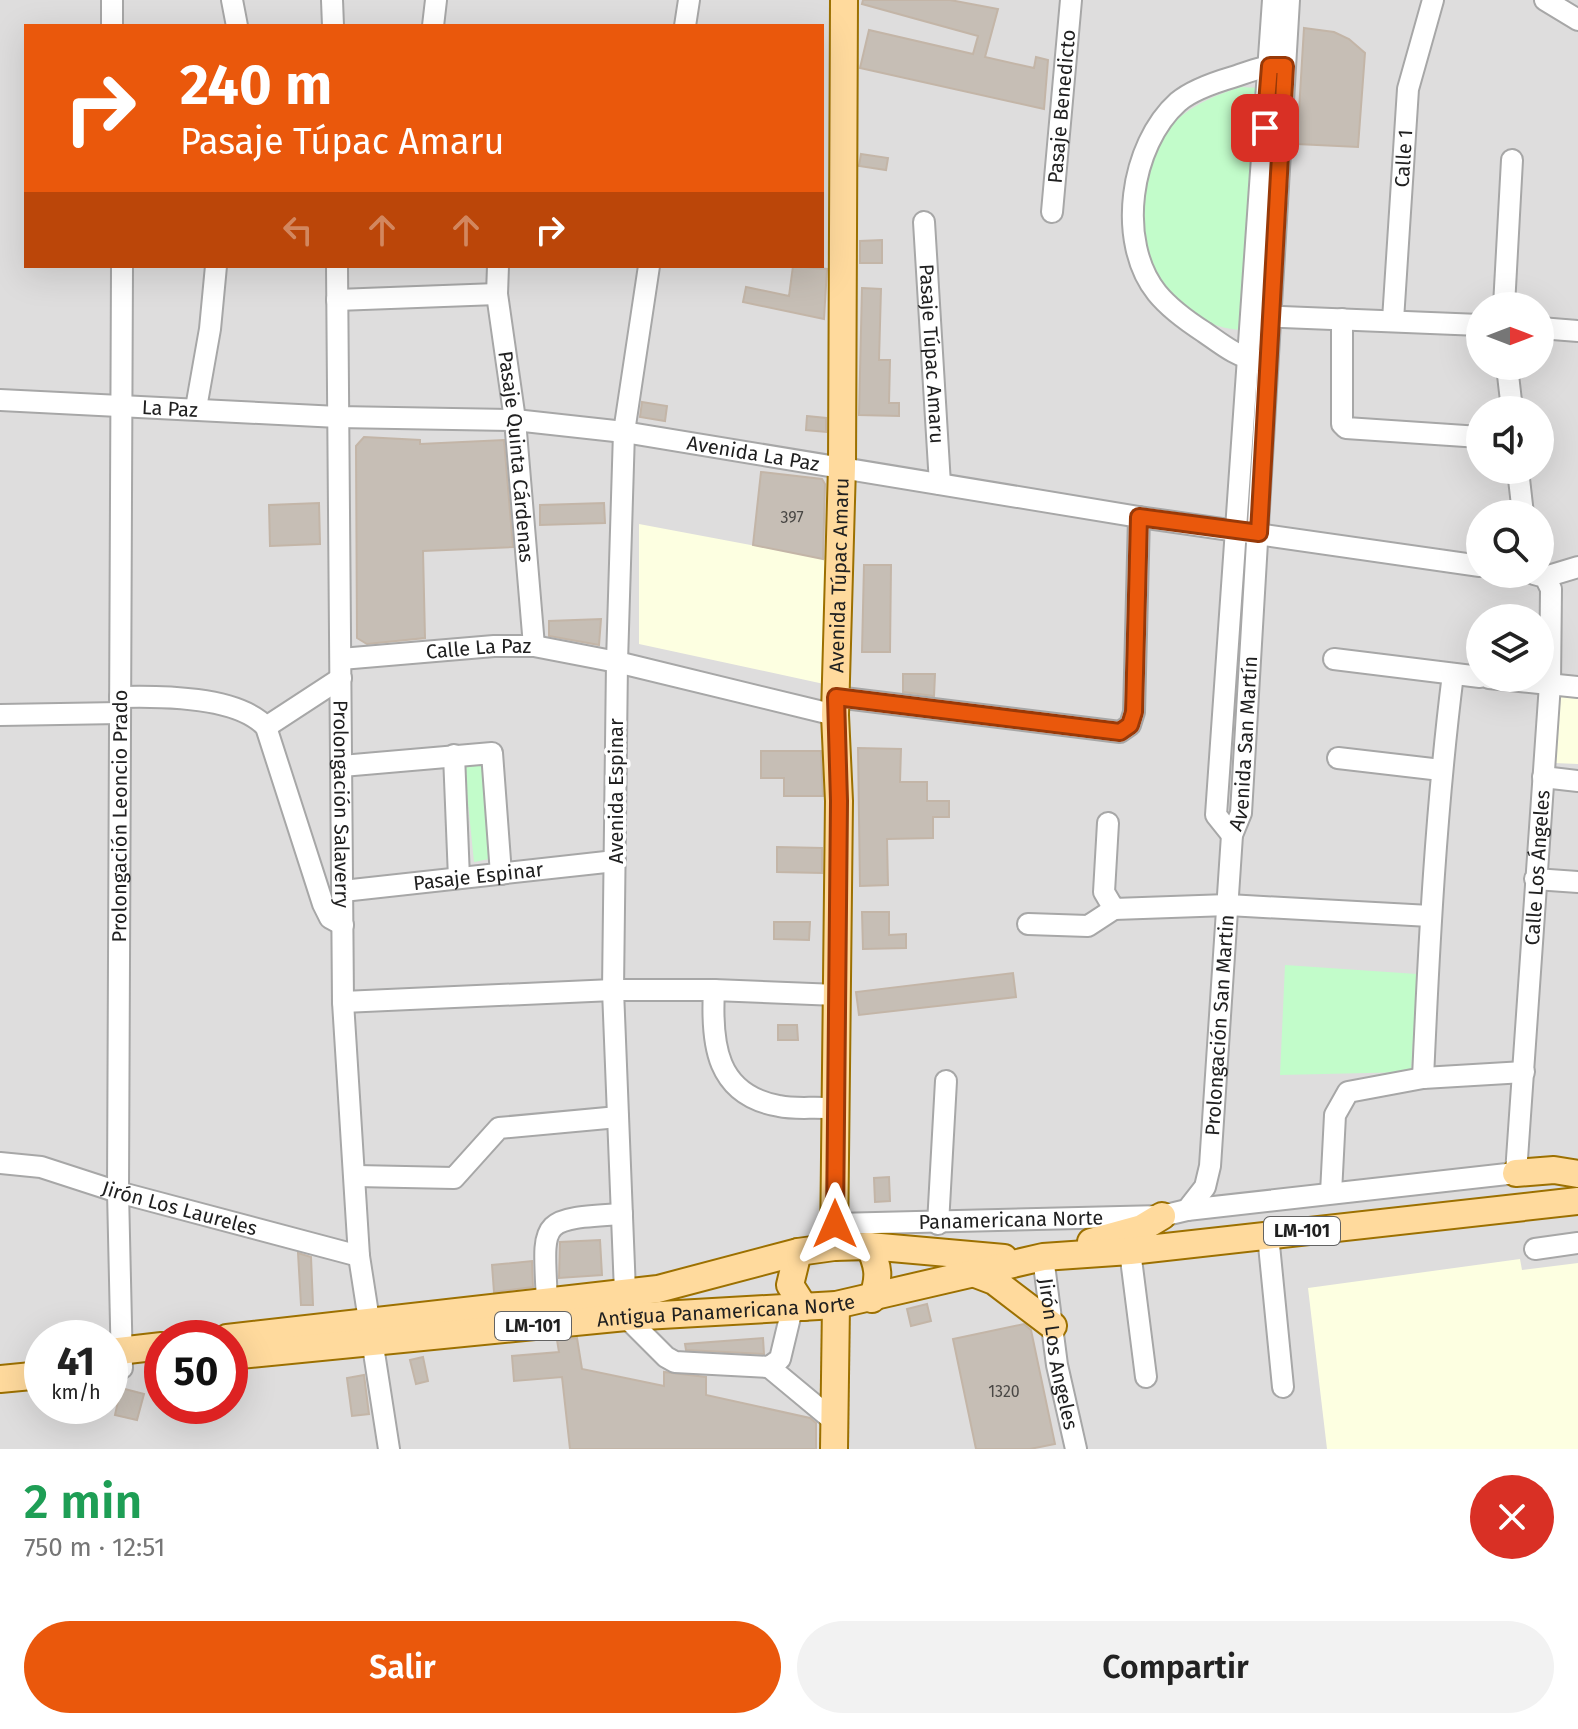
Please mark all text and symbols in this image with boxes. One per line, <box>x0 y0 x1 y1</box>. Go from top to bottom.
street label: Pasaje Benedicto <box>1043 28 1080 184</box>
text: 240 m <box>180 52 332 119</box>
icon: right <box>48 56 152 160</box>
pin <box>1231 94 1299 162</box>
icon: arrive <box>1243 106 1287 150</box>
text: Pasaje Túpac Amaru <box>180 120 504 164</box>
street label: Calle 1 <box>1390 129 1417 188</box>
icon: left <box>276 208 320 252</box>
icon: ahead <box>360 208 404 252</box>
icon: ahead <box>444 208 488 252</box>
icon: right <box>528 208 572 252</box>
street label: Pasaje Túpac Amaru <box>915 263 950 445</box>
north arrow <box>1466 292 1554 380</box>
map controls <box>1466 292 1554 692</box>
street label: Pasaje Quinta Cárdenas <box>493 349 539 564</box>
street label: La Paz <box>141 395 199 422</box>
button: sound <box>1466 396 1554 484</box>
street label: Avenida La Paz <box>685 431 821 476</box>
street label: Avenida Túpac Amaru <box>824 477 854 673</box>
button: search <box>1466 500 1554 588</box>
house number: 397 <box>780 508 804 527</box>
button: layers <box>1466 604 1554 692</box>
street label: Calle La Paz <box>425 634 532 664</box>
street label: Avenida San Martín <box>1223 655 1262 834</box>
street label: Prolongación Leoncio Prado <box>107 690 132 943</box>
street label: Prolongación Salaverry <box>329 700 354 908</box>
street label: Avenida Espinar <box>604 718 628 864</box>
street label: Calle Los Ángeles <box>1520 789 1555 946</box>
street label: Pasaje Espinar <box>412 857 545 895</box>
street label: Prolongación San Martin <box>1200 914 1239 1137</box>
street label: Jirón Los Laureles <box>99 1176 260 1240</box>
position arrow <box>793 1182 877 1266</box>
street label: Panamericana Norte <box>918 1205 1104 1234</box>
road number: LM-101 <box>1264 1217 1340 1245</box>
street label: Jirón Los Angeles <box>1034 1276 1083 1432</box>
street label: Antigua Panamericana Norte <box>596 1289 857 1332</box>
road number: LM-101 <box>495 1312 571 1340</box>
speed limit sign: 50 <box>144 1320 248 1424</box>
text: 41 <box>57 1338 95 1386</box>
text: km/h <box>51 1380 101 1404</box>
house number: 1320 <box>988 1382 1020 1401</box>
text: 2 min <box>24 1473 142 1531</box>
button: close <box>1470 1475 1554 1559</box>
text: 750 m · 12:51 <box>24 1532 165 1563</box>
button: Salir <box>24 1621 781 1713</box>
button: Compartir <box>797 1621 1554 1713</box>

